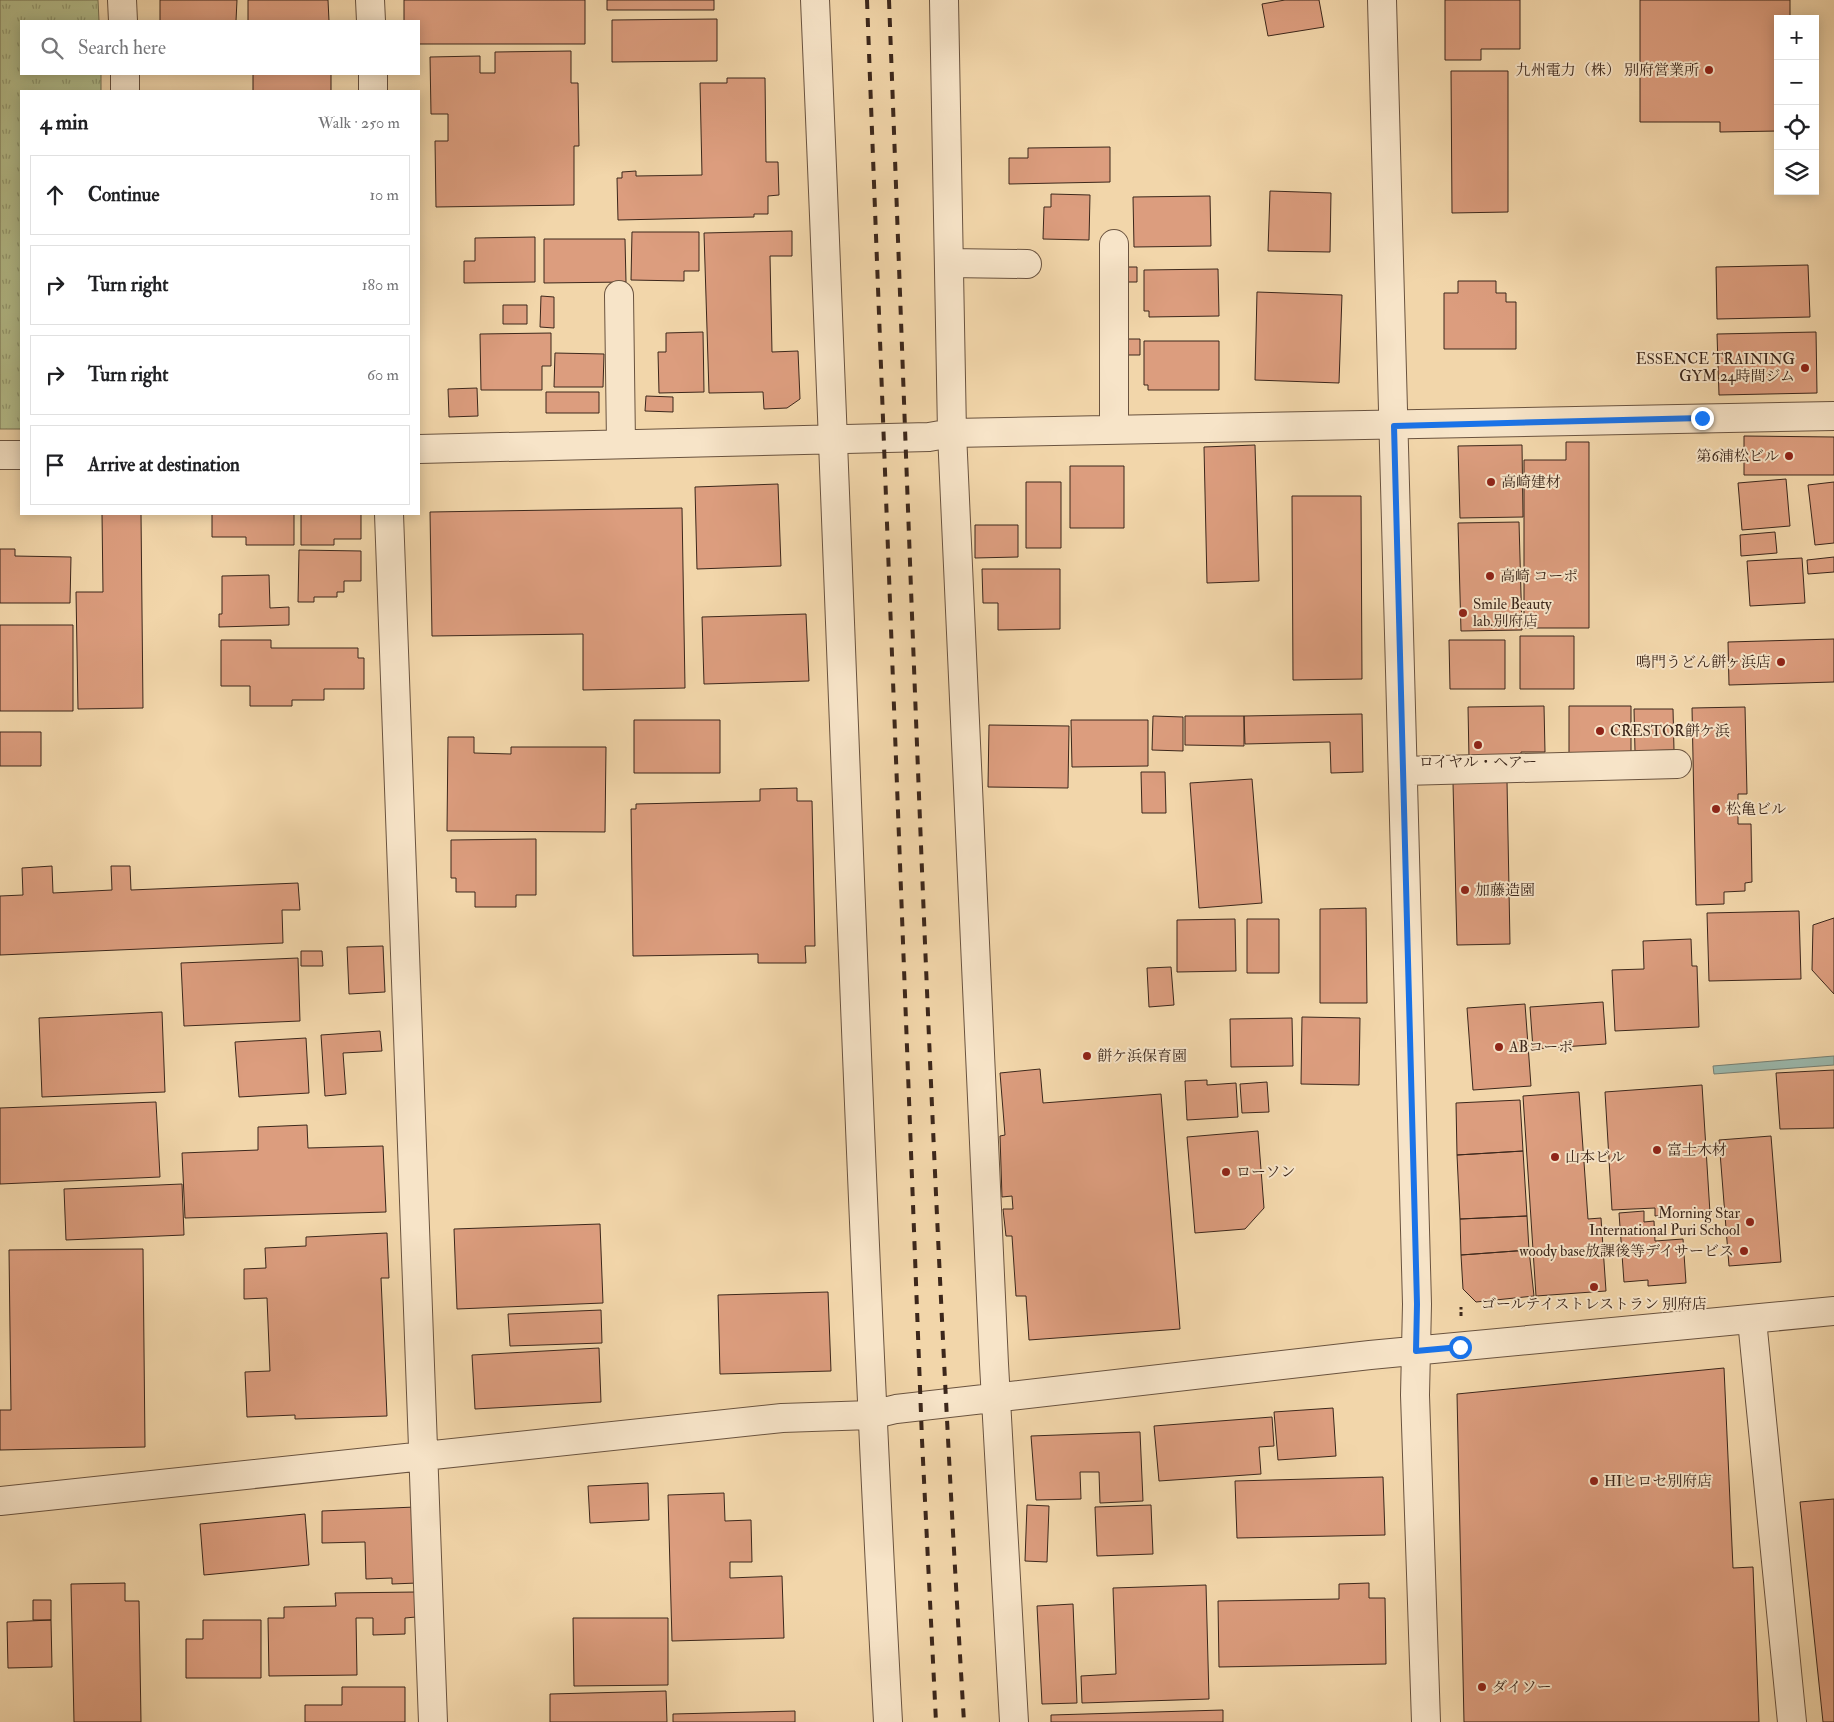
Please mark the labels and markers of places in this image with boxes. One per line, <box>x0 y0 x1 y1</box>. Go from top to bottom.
place label: 九州電力（株） 別府営業所 <box>1516 61 1699 80</box>
marker: 九州電力（株） 別府営業所 <box>1703 64 1715 76</box>
place label: ESSENCE TRAINING GYM 24時間ジム <box>1636 350 1795 386</box>
marker: ESSENCE TRAINING GYM 24時間ジム <box>1799 362 1811 374</box>
place label: 第6浦松ビル <box>1696 447 1779 466</box>
marker: 第6浦松ビル <box>1783 450 1795 462</box>
place label: 高崎建材 <box>1501 473 1561 492</box>
marker: 高崎建材 <box>1485 476 1497 488</box>
place label: 高崎 コーポ <box>1500 567 1578 586</box>
marker: 高崎 コーポ <box>1484 570 1496 582</box>
place label: Smile Beauty lab.別府店 <box>1473 595 1552 631</box>
marker: Smile Beauty lab.別府店 <box>1457 607 1469 619</box>
place label: 鳴門うどん餅ヶ浜店 <box>1636 653 1771 672</box>
marker: 鳴門うどん餅ヶ浜店 <box>1775 656 1787 668</box>
place label: CRESTOR餅ケ浜 <box>1610 722 1730 741</box>
marker: CRESTOR餅ケ浜 <box>1594 725 1606 737</box>
marker: ロイヤル・ヘアー <box>1472 739 1484 751</box>
place label: ロイヤル・ヘアー <box>1419 753 1537 772</box>
place label: 松亀ビル <box>1726 800 1786 819</box>
marker: 松亀ビル <box>1710 803 1722 815</box>
place label: 加藤造園 <box>1475 881 1535 900</box>
marker: 加藤造園 <box>1459 884 1471 896</box>
place label: ABコーポ <box>1508 1038 1573 1057</box>
marker: ABコーポ <box>1493 1041 1505 1053</box>
place label: 餅ケ浜保育園 <box>1097 1047 1187 1066</box>
marker: 餅ケ浜保育園 <box>1081 1050 1093 1062</box>
place label: 富士木材 <box>1667 1141 1727 1160</box>
marker: 富士木材 <box>1651 1144 1663 1156</box>
place label: 山本ビル <box>1565 1148 1625 1167</box>
marker: 山本ビル <box>1549 1151 1561 1163</box>
place label: ローソン <box>1236 1163 1295 1182</box>
marker: ローソン <box>1220 1166 1232 1178</box>
place label: Morning Star International Puri School <box>1589 1204 1740 1240</box>
marker: Morning Star International Puri School <box>1744 1216 1756 1228</box>
place label: woody base放課後等デイサービス <box>1519 1242 1734 1261</box>
marker: woody base放課後等デイサービス <box>1738 1245 1750 1257</box>
marker: ゴールテイストレストラン 別府店 <box>1588 1281 1600 1293</box>
place label: ゴールテイストレストラン 別府店 <box>1481 1295 1707 1314</box>
place label: HIヒロセ別府店 <box>1604 1472 1712 1491</box>
marker: HIヒロセ別府店 <box>1588 1475 1600 1487</box>
place label: ダイソー <box>1492 1678 1552 1697</box>
marker: ダイソー <box>1476 1681 1488 1693</box>

